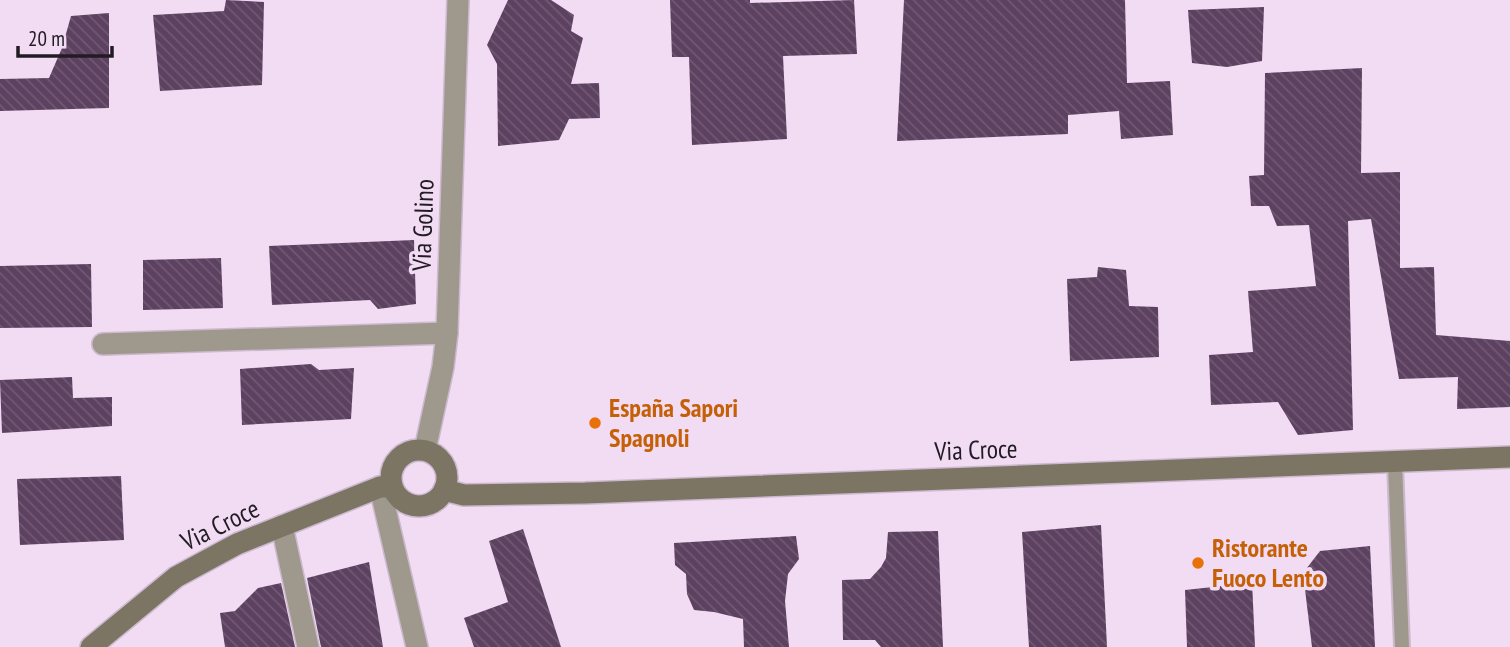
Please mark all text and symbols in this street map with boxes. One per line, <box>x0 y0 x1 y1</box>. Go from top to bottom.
scale bar <box>18 14 112 58</box>
text: 20 m <box>28 25 65 52</box>
street label: Via Golino <box>404 178 441 273</box>
place label: España Sapori Spagnoli <box>609 391 738 454</box>
marker: España Sapori Spagnoli <box>587 415 603 431</box>
street label: Via Croce <box>933 432 1018 467</box>
street label: Via Croce <box>174 492 264 558</box>
place label: Ristorante Fuoco Lento <box>1212 531 1324 594</box>
marker: Ristorante Fuoco Lento <box>1190 555 1206 571</box>

